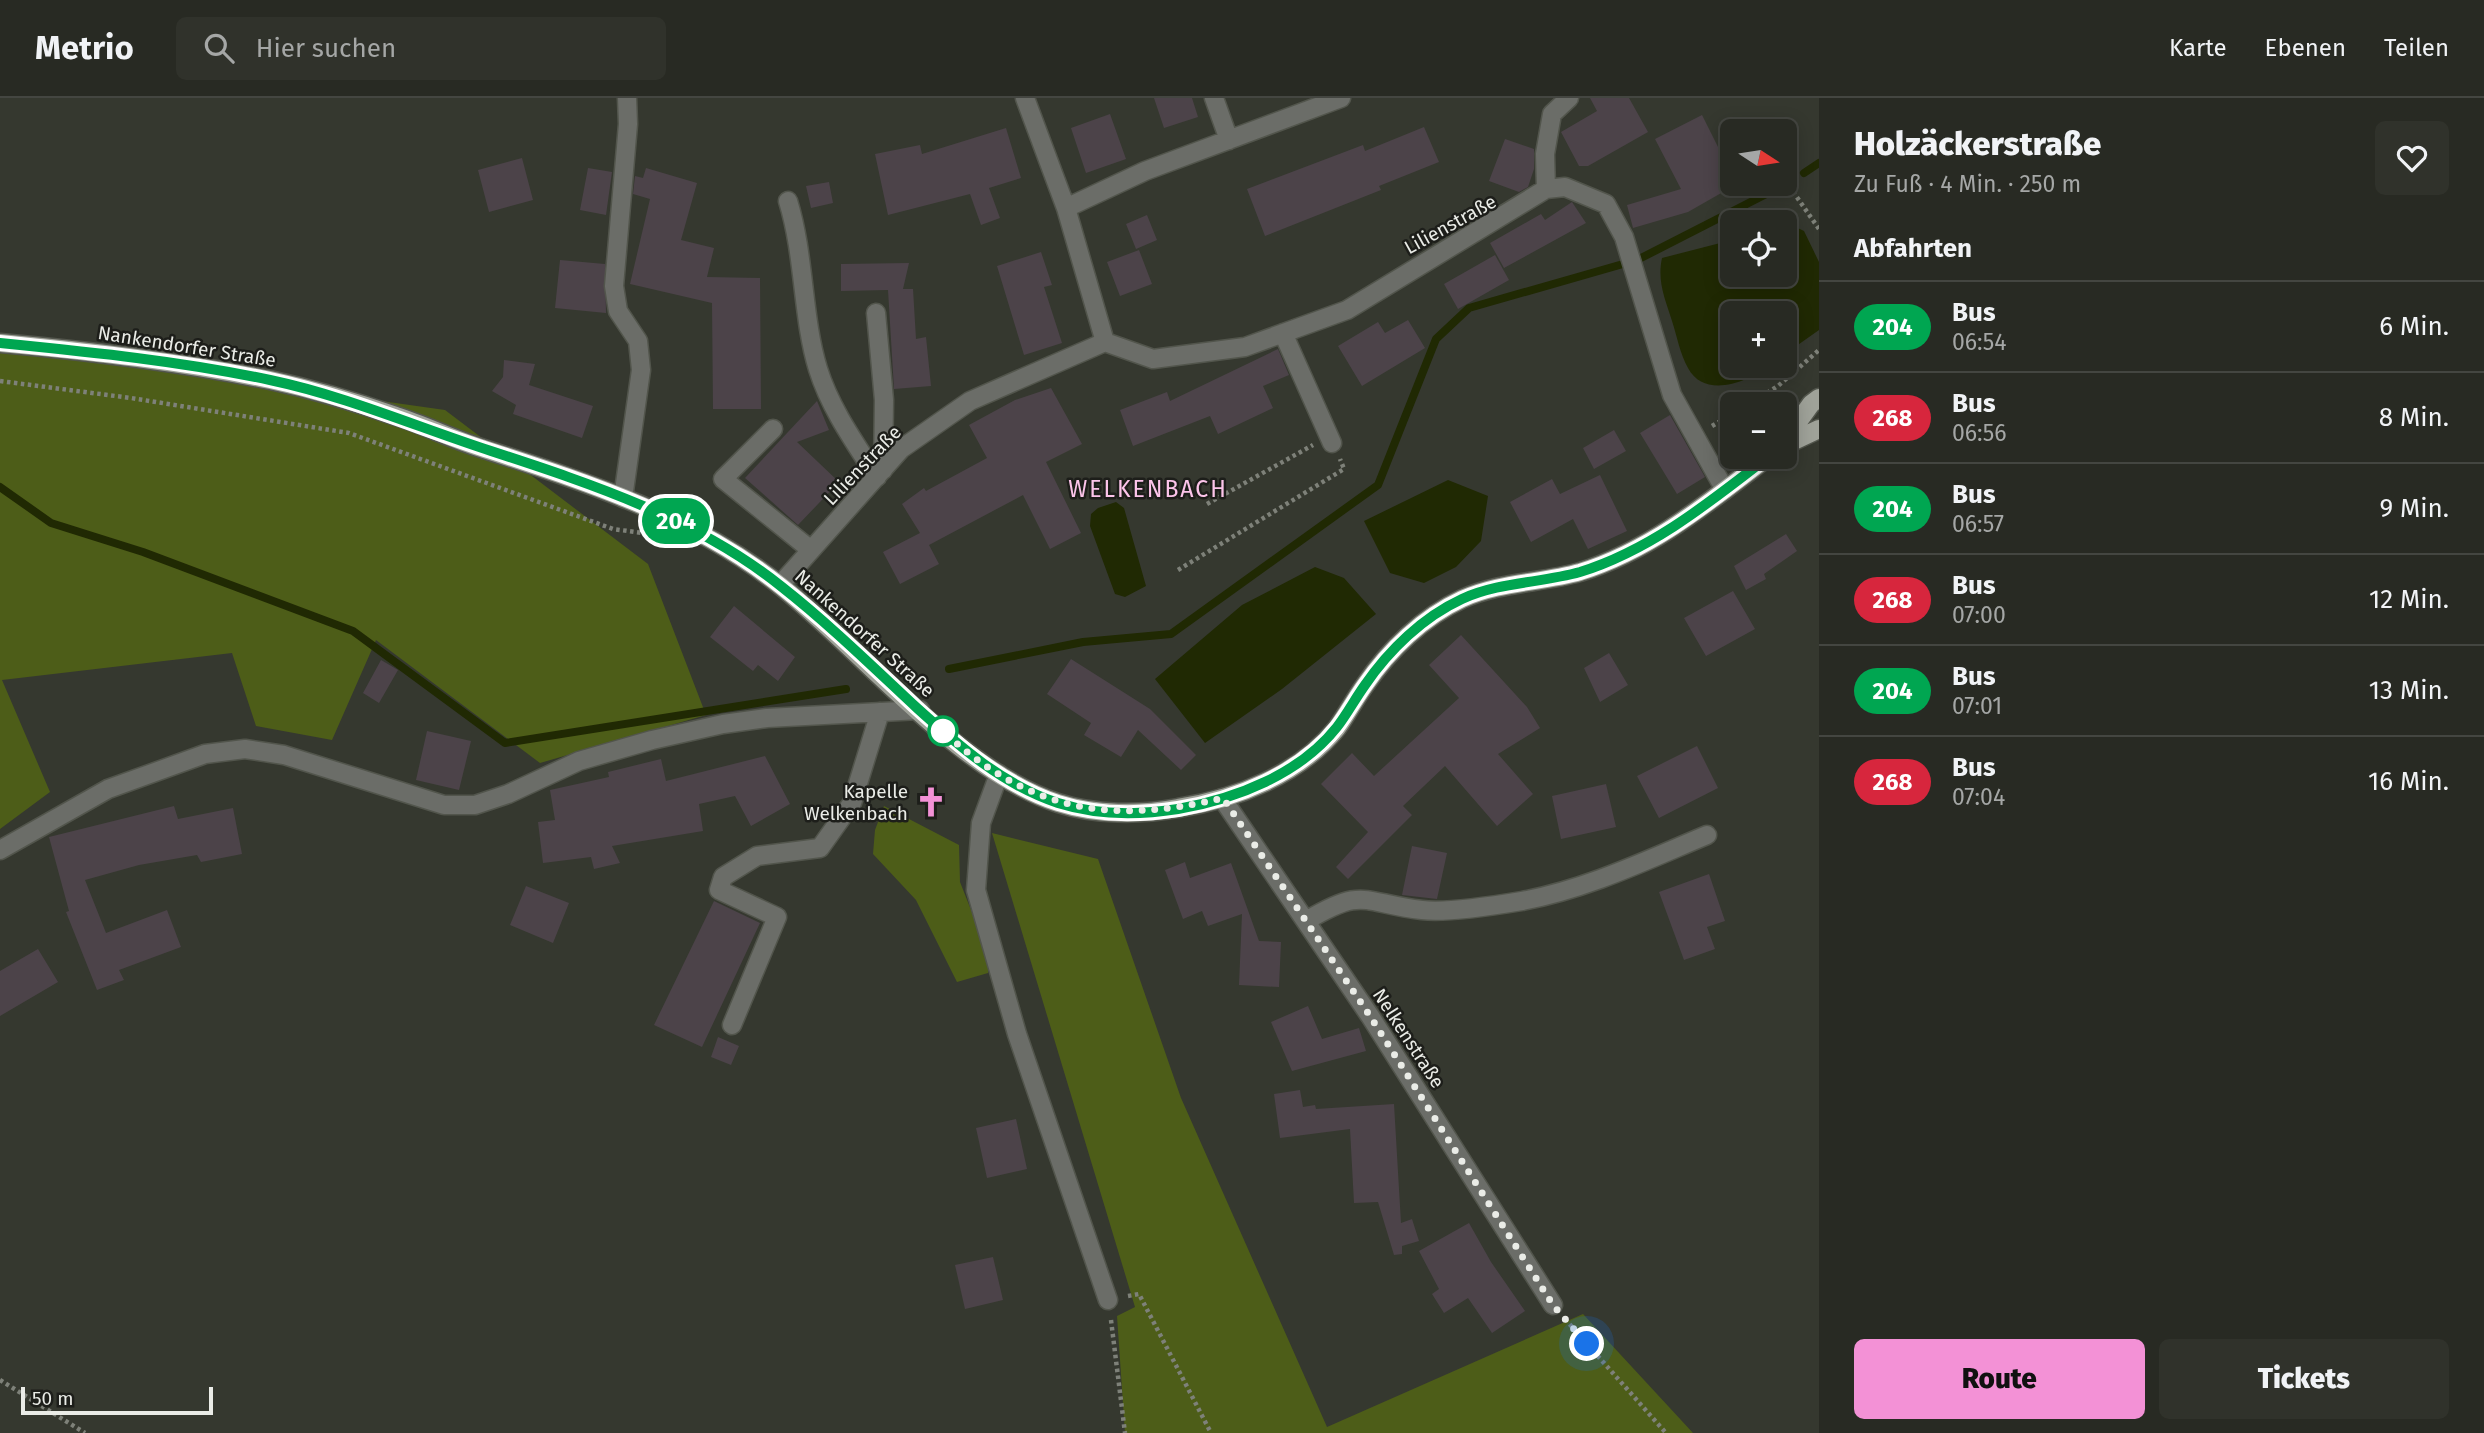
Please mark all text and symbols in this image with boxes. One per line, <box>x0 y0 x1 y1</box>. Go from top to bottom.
search box <box>176 17 666 80</box>
text: Metrio <box>35 28 134 68</box>
icon: search <box>200 29 238 67</box>
text: Hier suchen <box>256 33 396 64</box>
text: Karte <box>2169 34 2227 62</box>
text: Ebenen <box>2265 34 2346 62</box>
text: Teilen <box>2384 34 2449 62</box>
north arrow <box>1720 119 1797 196</box>
map controls <box>1720 119 1797 469</box>
button: heart <box>2375 121 2449 195</box>
text: Holzäckerstraße <box>1854 124 2101 164</box>
text: Zu Fuß · 4 Min. · 250 m <box>1854 170 2081 198</box>
street label: Lilienstraße <box>1400 190 1500 259</box>
button: locate <box>1720 210 1797 287</box>
text: Abfahrten <box>1854 233 1972 264</box>
text: Bus <box>1952 297 1995 328</box>
button: + <box>1720 301 1797 378</box>
text: 6 Min. <box>2379 311 2449 342</box>
text: 204 <box>1872 313 1913 341</box>
street label: Nankendorfer Straße <box>96 321 278 372</box>
text: 06:54 <box>1952 328 2006 356</box>
text: Bus <box>1952 388 1995 419</box>
button: − <box>1720 392 1797 469</box>
text: 8 Min. <box>2379 402 2449 433</box>
text: 268 <box>1873 404 1912 432</box>
text: 06:56 <box>1952 419 2007 447</box>
street label: Lilienstraße <box>819 421 906 510</box>
district label: WELKENBACH <box>1068 475 1228 503</box>
text: Bus <box>1952 479 1995 510</box>
text: 9 Min. <box>2379 493 2449 524</box>
text: 204 <box>1872 495 1913 523</box>
line badge: 204 <box>636 498 716 544</box>
text: 204 <box>656 507 696 535</box>
text: 06:57 <box>1952 510 2004 538</box>
street label: Nankendorfer Straße <box>790 565 939 702</box>
text: Bus <box>1952 570 1995 601</box>
text: 12 Min. <box>2369 584 2449 615</box>
text: 268 <box>1873 586 1912 614</box>
text: 07:00 <box>1952 601 2006 629</box>
text: Bus <box>1952 661 1995 692</box>
text: 13 Min. <box>2369 675 2449 706</box>
text: 204 <box>1872 677 1913 705</box>
text: 07:01 <box>1952 692 2002 720</box>
unlabelled marker <box>928 716 958 746</box>
text: Bus <box>1952 752 1995 783</box>
text: 16 Min. <box>2368 766 2449 797</box>
text: 268 <box>1873 768 1912 796</box>
place label: Kapelle Welkenbach <box>804 780 908 825</box>
text: 07:04 <box>1952 783 2005 811</box>
church icon: Kapelle Welkenbach <box>914 785 948 819</box>
street label: Nelkenstraße <box>1368 984 1449 1092</box>
your location <box>1569 1326 1604 1361</box>
button: Route <box>1854 1339 2145 1419</box>
button: Tickets <box>2159 1339 2449 1419</box>
scale bar <box>21 1384 214 1416</box>
text: 50 m <box>32 1387 73 1410</box>

